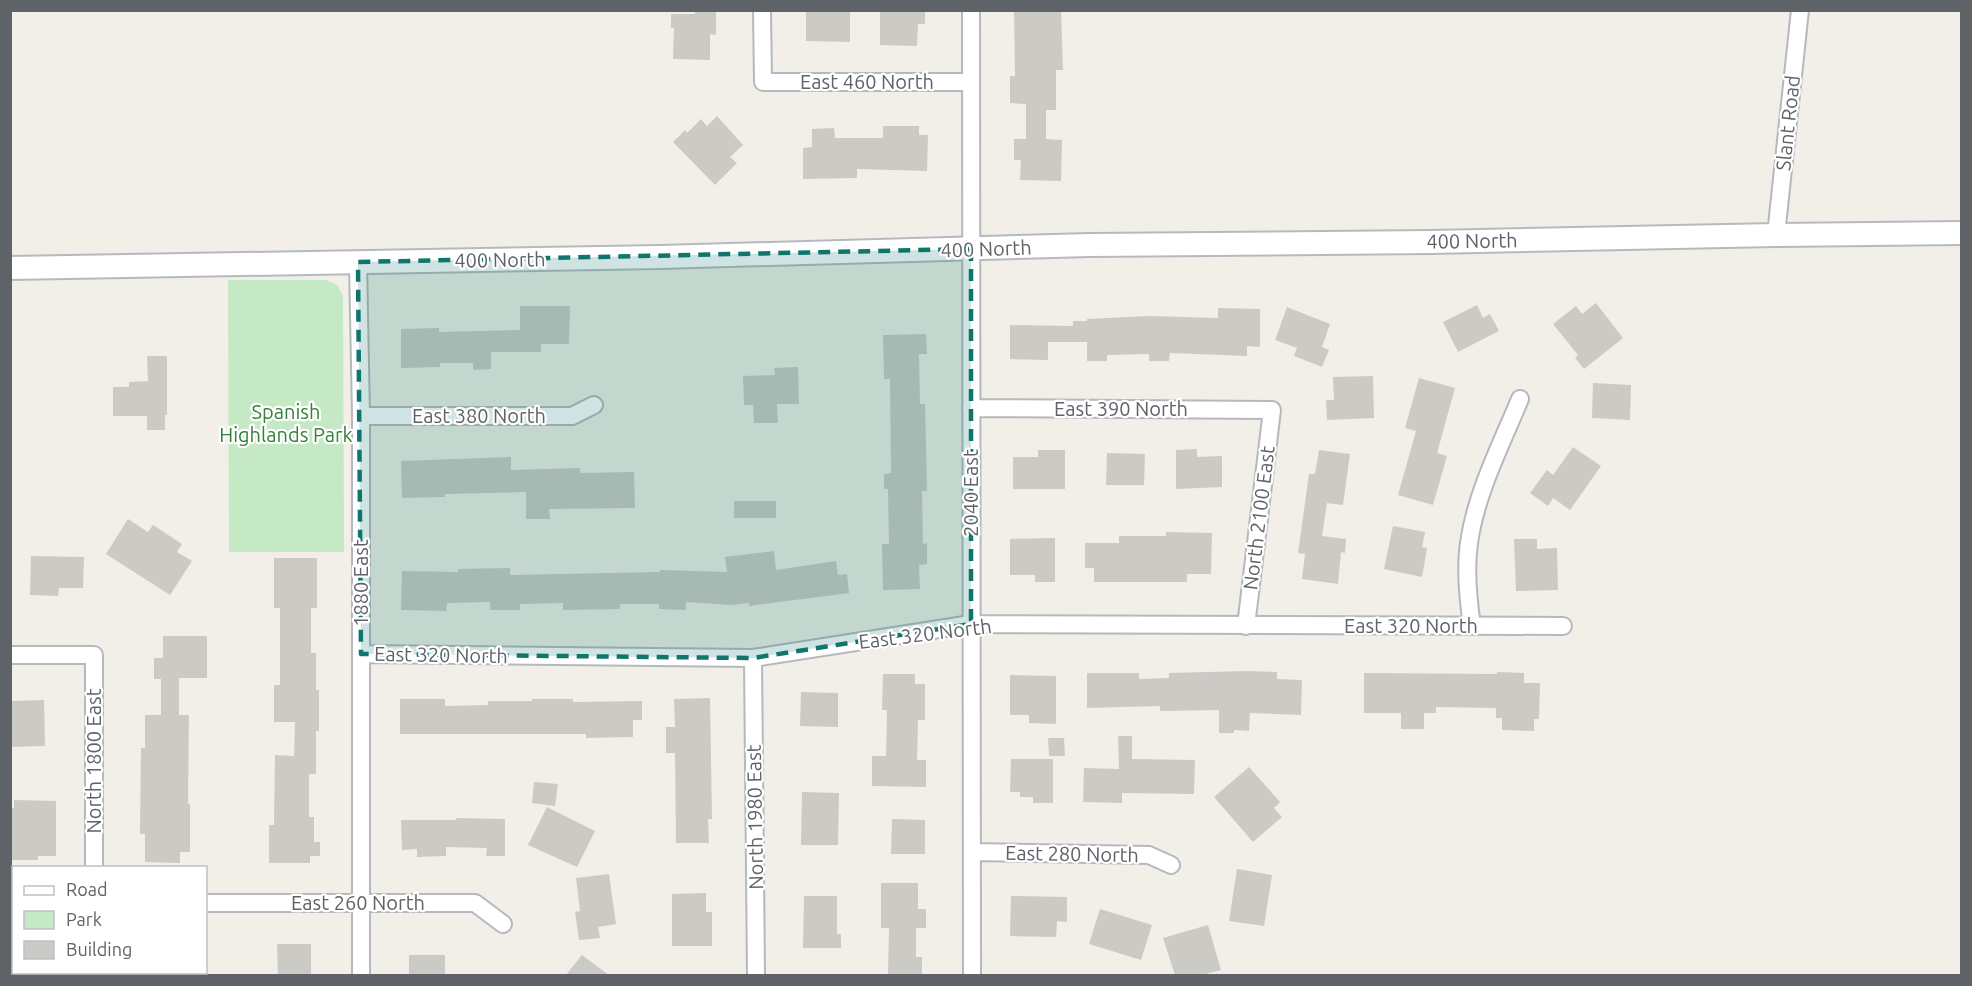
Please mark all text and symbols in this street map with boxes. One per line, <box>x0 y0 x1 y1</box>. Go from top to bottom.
street label: East 460 North <box>800 70 934 93</box>
street label: Slant Road <box>1771 74 1804 172</box>
street label: 400 North <box>1426 228 1518 253</box>
street label: 400 North <box>940 235 1032 262</box>
street label: 400 North <box>454 247 546 272</box>
street label: East 390 North <box>1054 397 1188 420</box>
park label: Spanish Highlands Park <box>219 400 353 446</box>
street label: East 380 North <box>412 404 546 427</box>
street label: North 2100 East <box>1238 444 1279 591</box>
street label: 2040 East <box>959 449 982 537</box>
street label: 1880 East <box>349 539 372 627</box>
street label: East 320 North <box>857 614 993 653</box>
street label: East 320 North <box>1344 614 1478 637</box>
street label: East 320 North <box>374 642 508 667</box>
street label: North 1800 East <box>82 688 105 834</box>
street label: North 1980 East <box>742 744 767 890</box>
street label: East 280 North <box>1005 841 1139 866</box>
legend <box>12 866 207 974</box>
text: Road <box>66 879 108 899</box>
street label: East 260 North <box>291 891 425 914</box>
text: Park <box>66 909 102 929</box>
text: Building <box>66 939 132 959</box>

